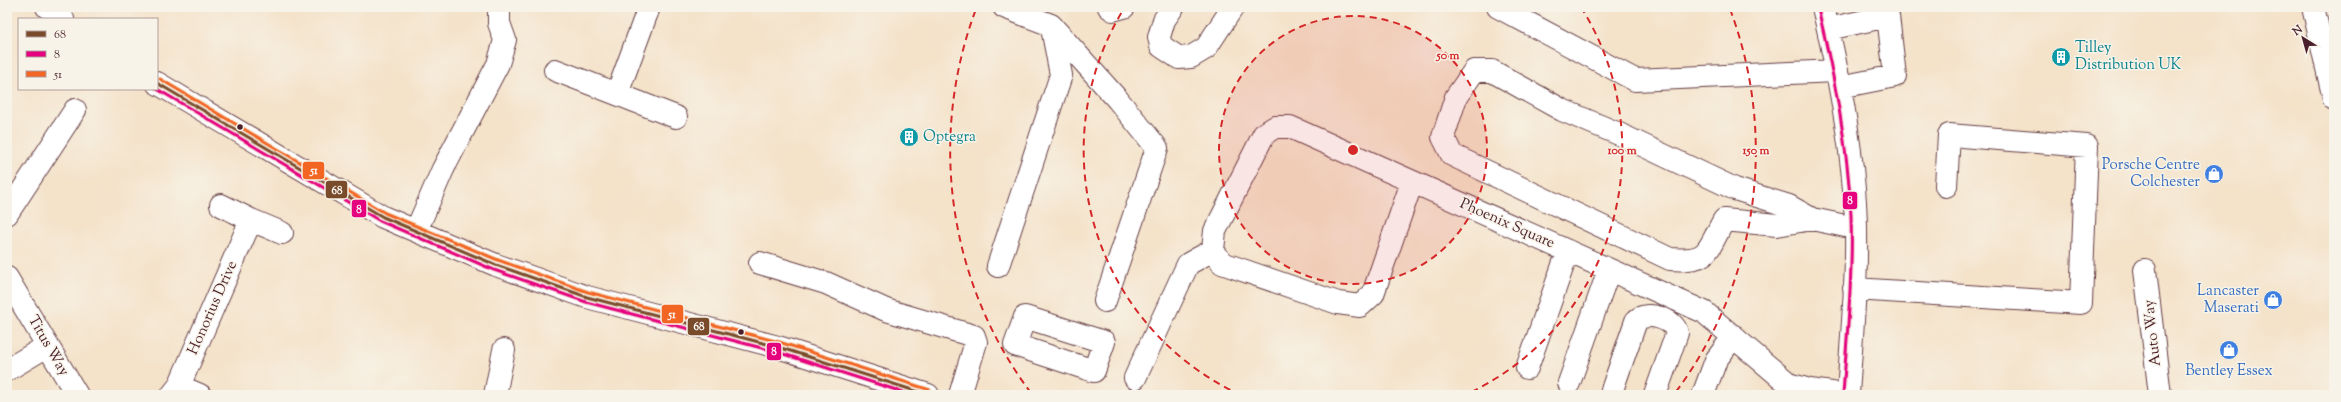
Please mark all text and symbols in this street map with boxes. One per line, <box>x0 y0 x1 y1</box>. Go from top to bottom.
legend <box>18 18 158 90</box>
north arrow <box>2283 18 2323 58</box>
text: N <box>2288 22 2306 40</box>
text: 68 <box>54 26 66 44</box>
place label: Tilley Distribution UK <box>2075 38 2182 76</box>
text: 8 <box>54 46 60 64</box>
building icon: Tilley Distribution UK <box>2050 46 2072 68</box>
text: 50 m <box>1436 47 1460 65</box>
text: 51 <box>53 66 62 84</box>
unlabelled marker <box>235 122 245 132</box>
building icon: Optegra <box>898 126 920 148</box>
place label: Optegra <box>923 127 976 148</box>
text: 100 m <box>1606 142 1637 160</box>
text: 150 m <box>1741 142 1770 160</box>
centre of rings <box>1346 143 1360 157</box>
place label: Porsche Centre Colchester <box>2102 155 2200 193</box>
line badge: 51 <box>302 161 325 180</box>
text: 51 <box>309 163 318 179</box>
shop icon: Porsche Centre Colchester <box>2203 163 2225 185</box>
line badge: 68 <box>325 180 348 199</box>
text: 68 <box>332 183 343 199</box>
line badge: 8 <box>1842 191 1858 210</box>
text: 8 <box>1847 193 1853 209</box>
street label: Phoenix Square <box>1456 194 1558 254</box>
line badge: 8 <box>351 199 367 218</box>
text: 8 <box>356 202 362 218</box>
street label: Honorius Drive <box>183 258 243 358</box>
place label: Lancaster Maserati <box>2197 281 2259 319</box>
shop icon: Lancaster Maserati <box>2262 289 2284 311</box>
street label: Auto Way <box>2139 298 2167 367</box>
line badge: 51 <box>661 304 684 324</box>
text: 51 <box>667 307 676 323</box>
street label: Titus Way <box>22 312 74 381</box>
line badge: 68 <box>687 317 710 336</box>
text: 68 <box>694 319 705 335</box>
unlabelled marker <box>736 327 746 337</box>
shop icon: Bentley Essex <box>2218 339 2240 361</box>
line badge: 8 <box>766 342 782 361</box>
text: 8 <box>771 344 777 360</box>
place label: Bentley Essex <box>2185 361 2273 382</box>

